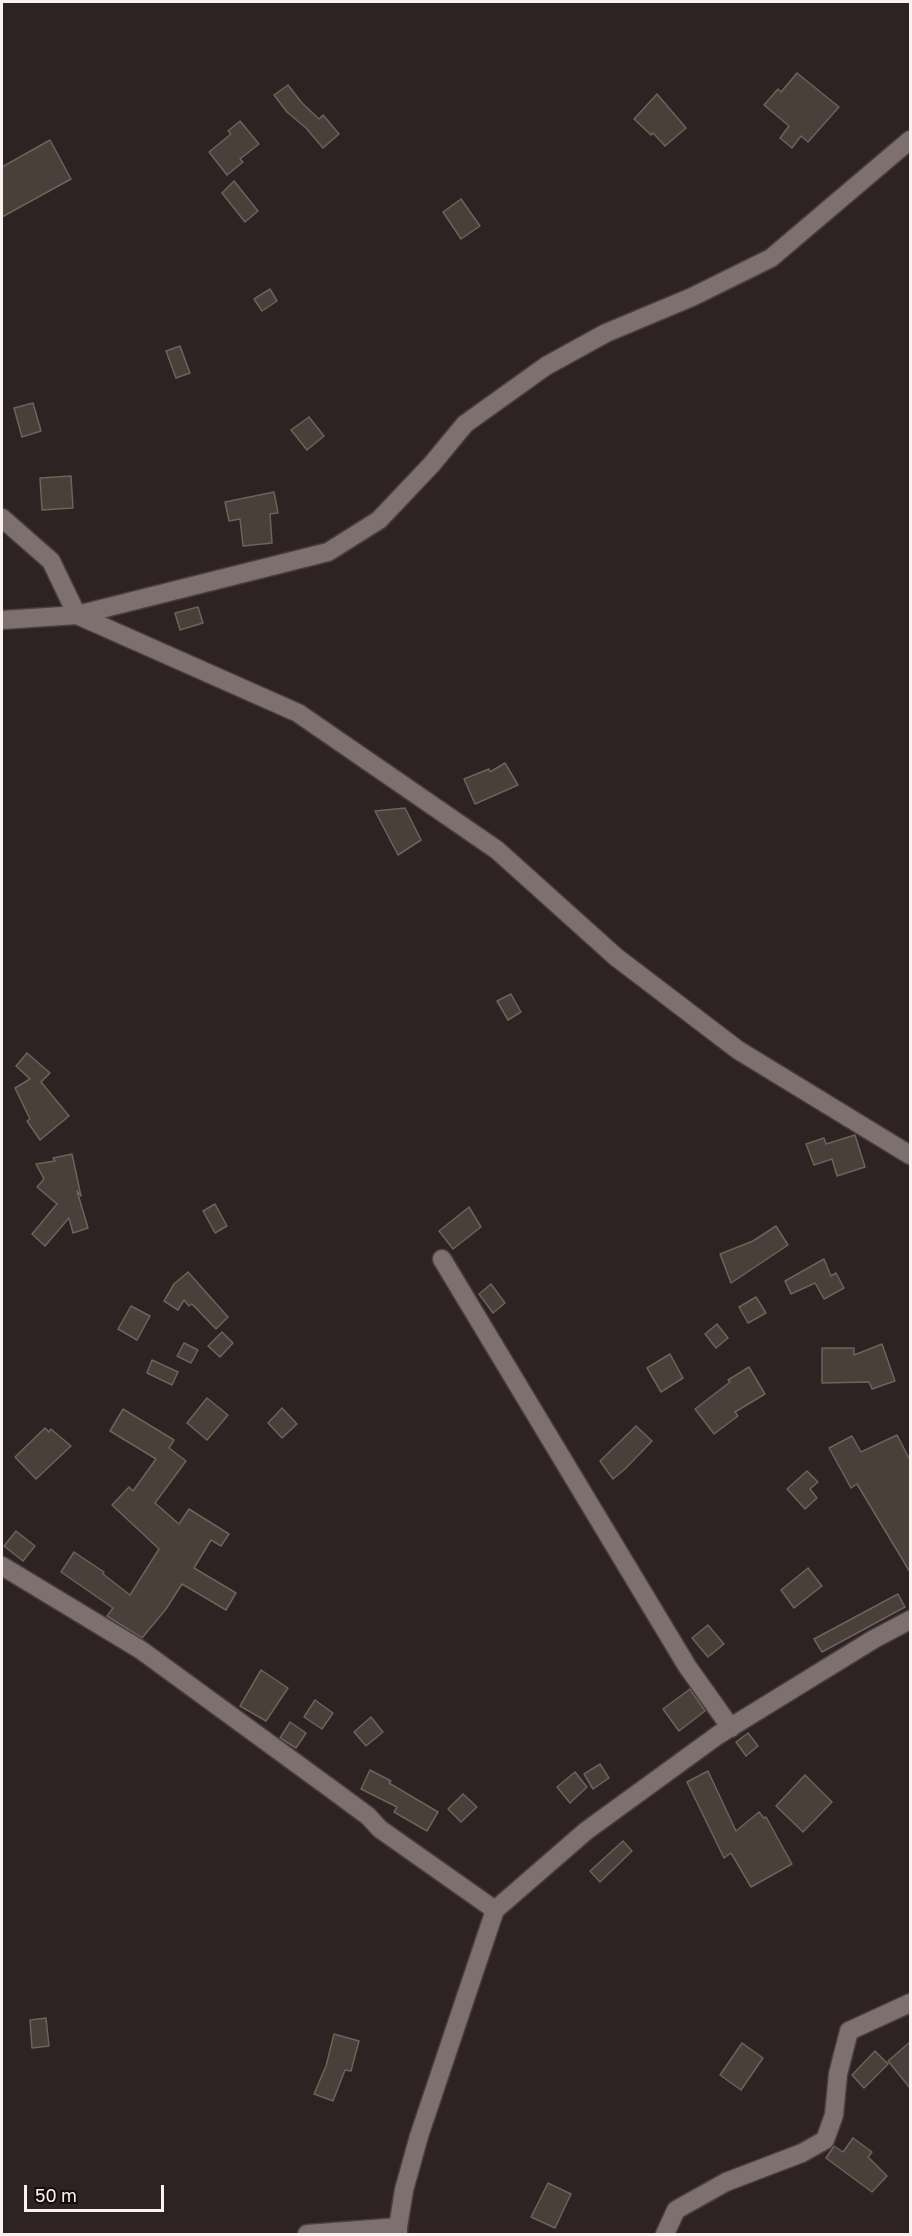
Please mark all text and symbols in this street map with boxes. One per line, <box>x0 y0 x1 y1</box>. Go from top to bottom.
scale bar <box>27 2173 166 2211</box>
text: 50 m <box>35 2184 77 2206</box>

